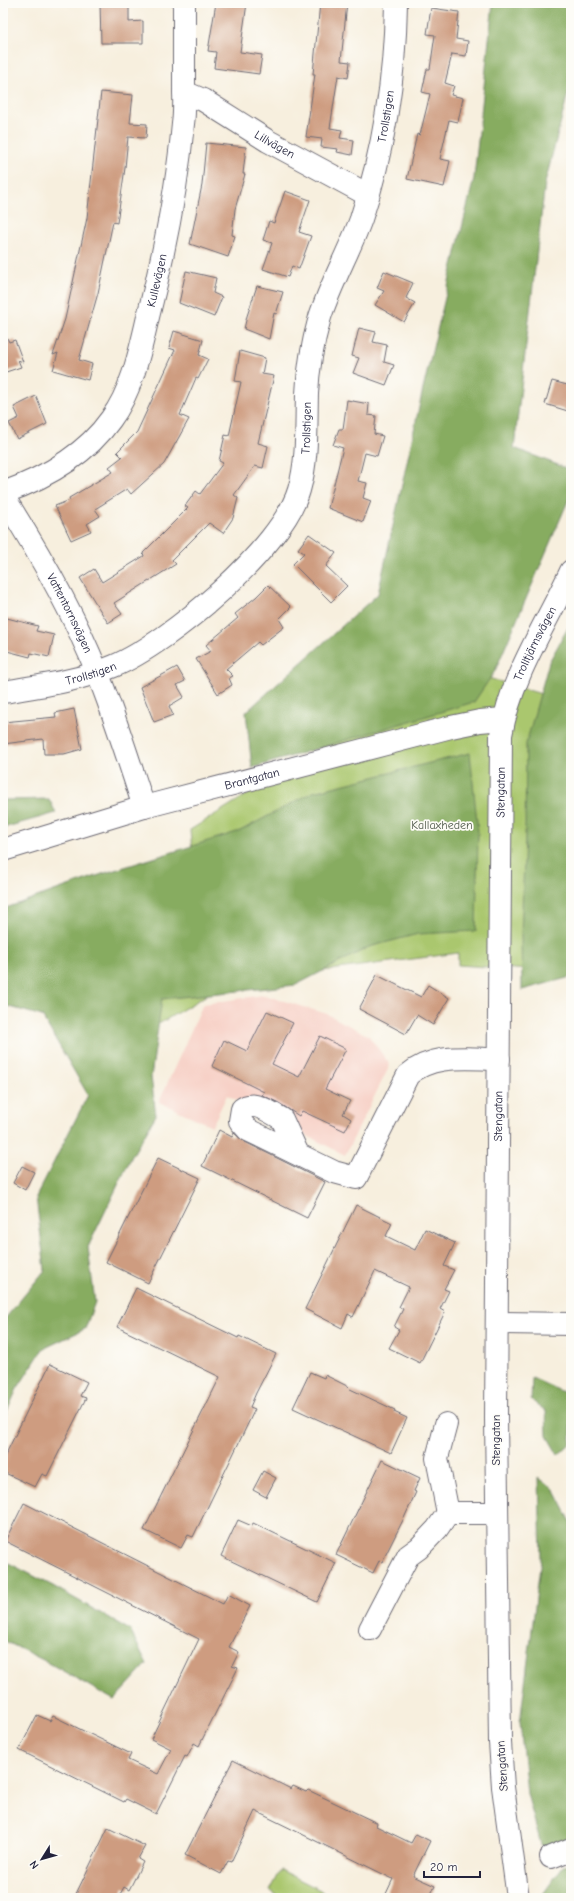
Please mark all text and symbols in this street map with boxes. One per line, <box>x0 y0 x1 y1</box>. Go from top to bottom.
street label: Trollstigen <box>374 90 397 144</box>
street label: Lillvägen <box>252 127 297 161</box>
street label: Kullevägen <box>144 252 170 308</box>
street label: Trollstigen <box>298 402 314 455</box>
street label: Vattentornsvägen <box>44 571 95 655</box>
street label: Trolltjärnsvägen <box>511 604 559 683</box>
street label: Trollstigen <box>64 659 119 688</box>
street label: Brantgatan <box>223 765 281 793</box>
street label: Stengatan <box>493 767 508 818</box>
park label: Kallaxheden <box>411 818 473 832</box>
street label: Stengatan <box>491 1091 505 1142</box>
street label: Stengatan <box>489 1415 503 1465</box>
street label: Stengatan <box>493 1740 511 1792</box>
north arrow <box>22 1839 62 1879</box>
scale bar <box>424 1853 480 1879</box>
text: N <box>27 1858 42 1871</box>
text: 20 m <box>430 1860 458 1874</box>

